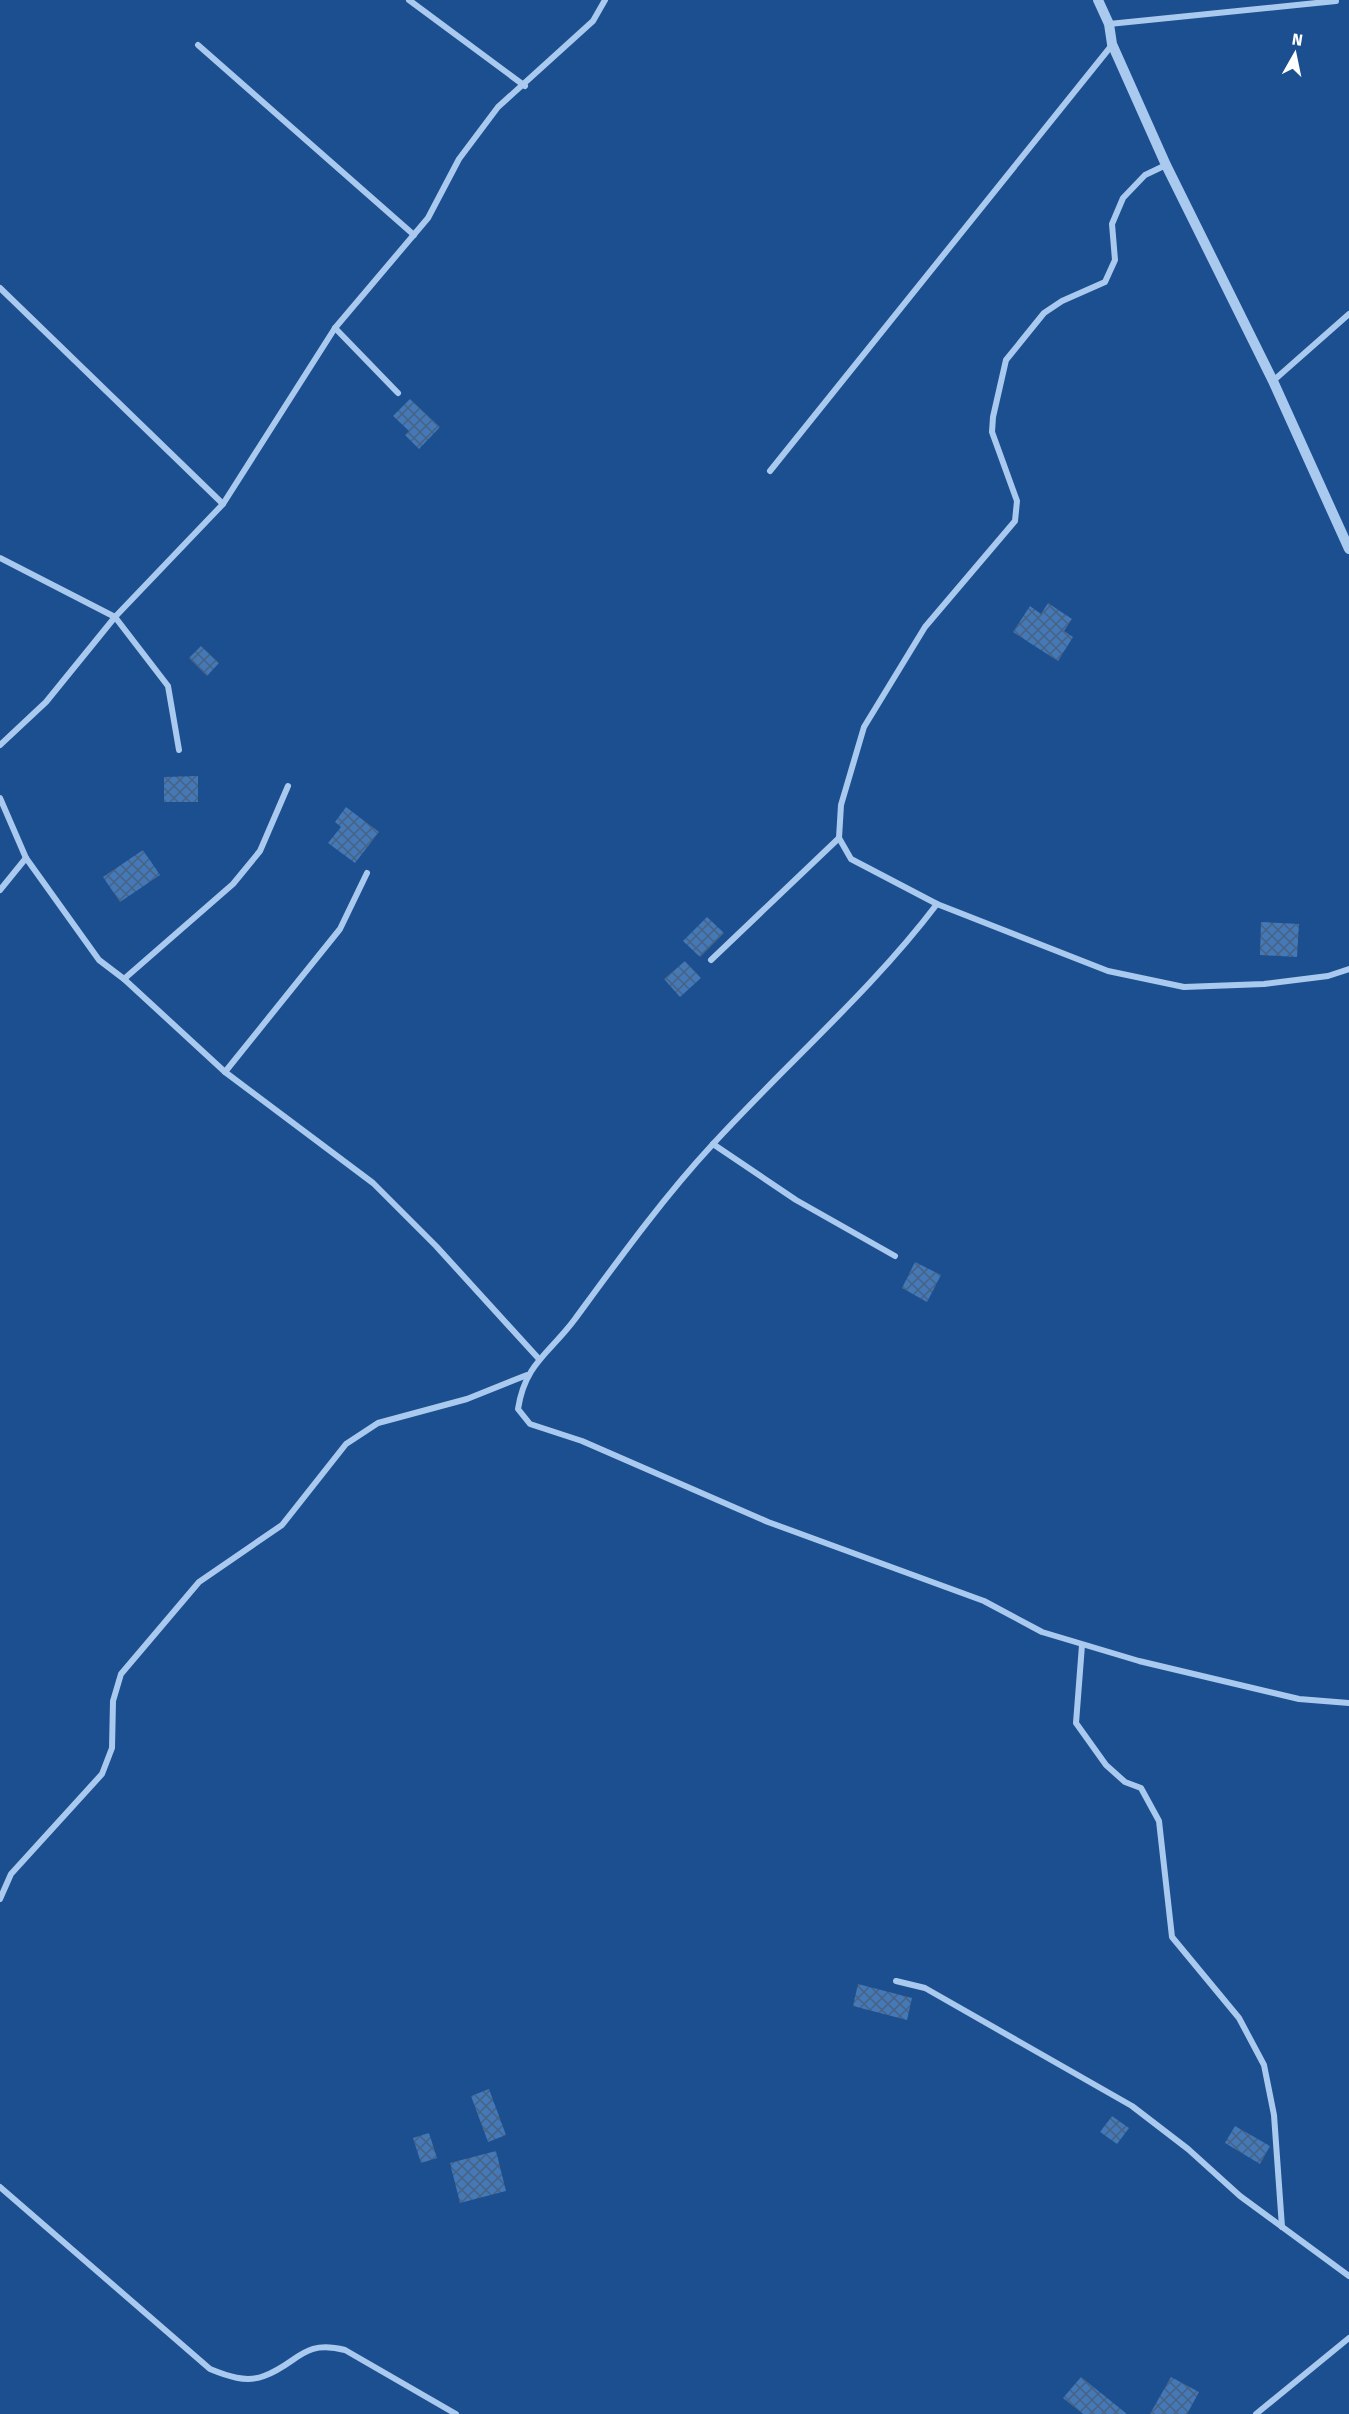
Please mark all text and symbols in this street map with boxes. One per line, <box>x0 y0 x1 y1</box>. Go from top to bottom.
north arrow <box>1265 24 1325 84</box>
text: N <box>1291 29 1304 50</box>

